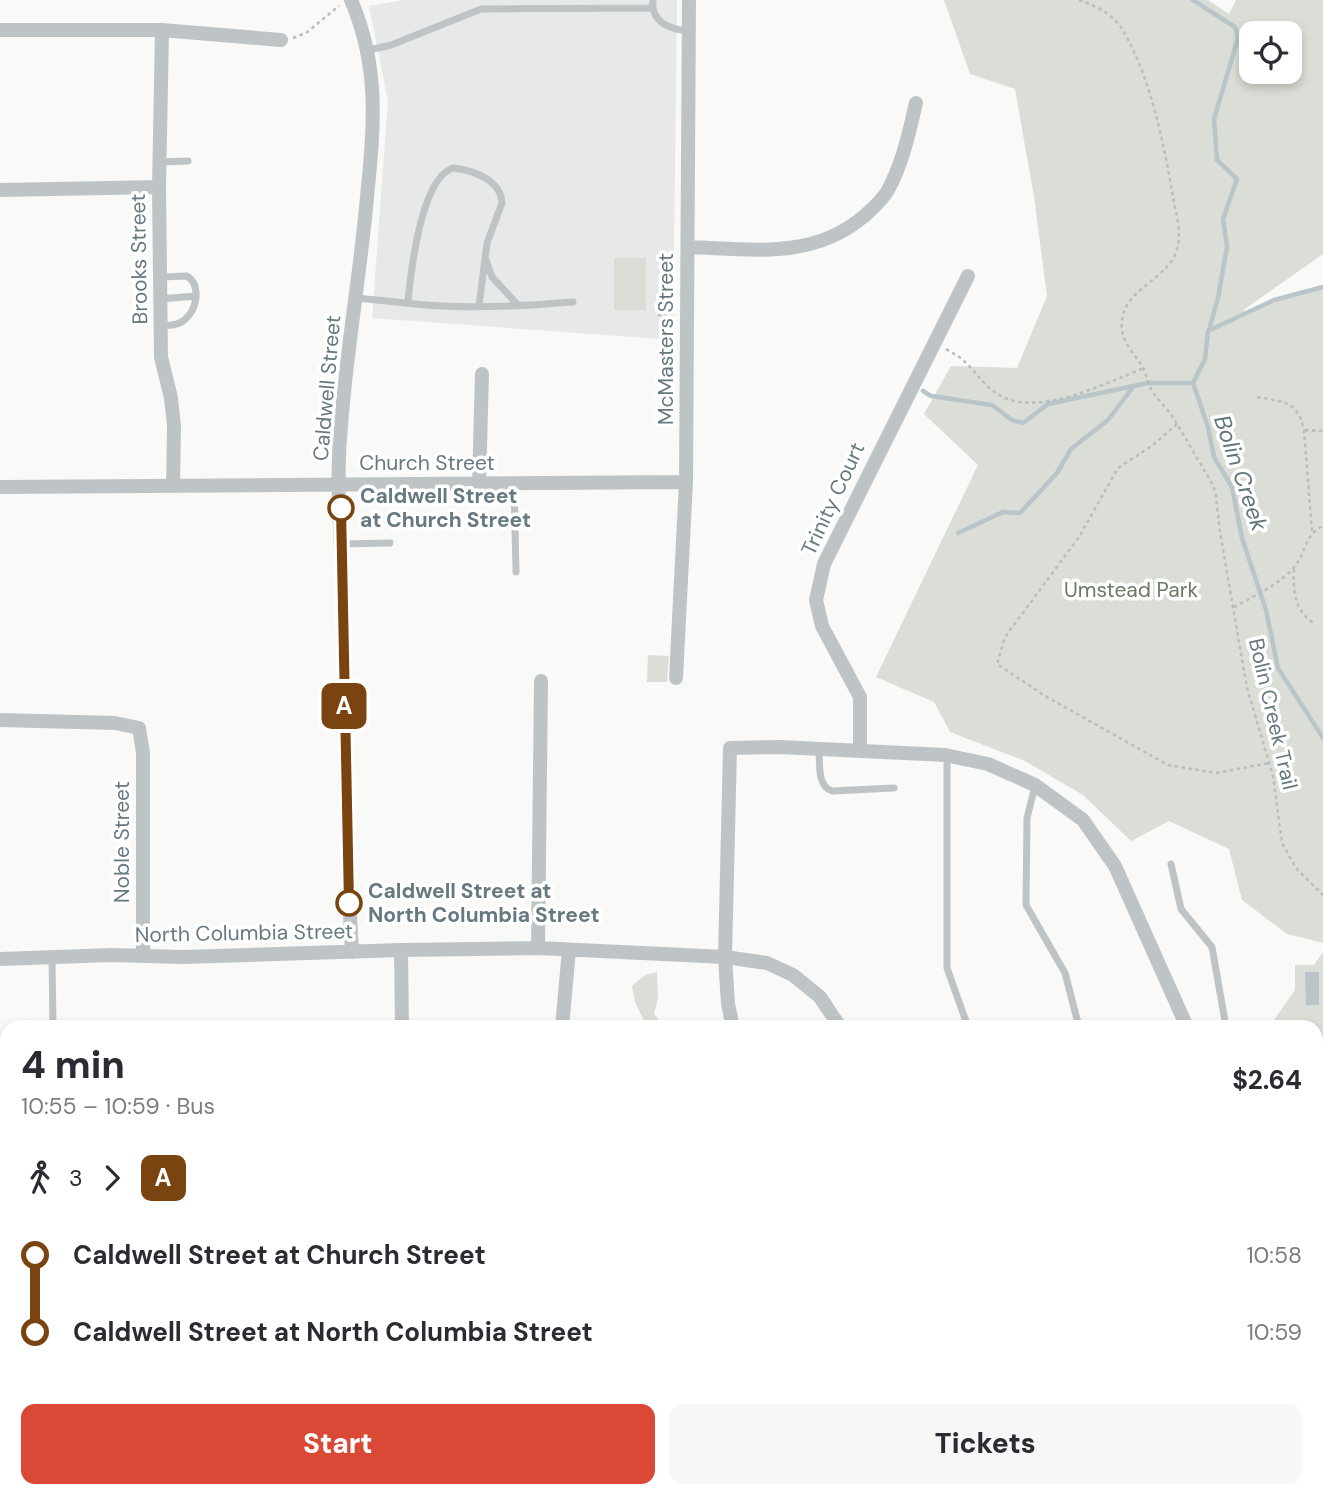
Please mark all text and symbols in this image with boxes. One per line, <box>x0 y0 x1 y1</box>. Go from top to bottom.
map controls <box>1239 21 1302 84</box>
button: locate <box>1239 21 1302 84</box>
street label: Brooks Street <box>124 193 154 325</box>
street label: McMasters Street <box>652 253 680 425</box>
street label: Caldwell Street <box>307 314 347 462</box>
water label: Bolin Creek <box>1207 411 1275 535</box>
street label: Trinity Court <box>795 438 871 560</box>
street label: Church Street <box>359 449 495 477</box>
place label: Caldwell Street at Church Street <box>360 482 531 534</box>
marker: Caldwell Street at Church Street <box>328 495 354 521</box>
park label: Umstead Park <box>1064 576 1198 604</box>
street label: Bolin Creek Trail <box>1242 636 1304 792</box>
line badge: A <box>321 683 367 729</box>
text: A <box>335 690 353 721</box>
street label: Noble Street <box>108 781 136 903</box>
place label: Caldwell Street at North Columbia Street <box>368 877 600 929</box>
marker: Caldwell Street at North Columbia Street <box>336 890 362 916</box>
street label: North Columbia Street <box>135 917 353 949</box>
text: 4 min <box>21 1040 125 1090</box>
text: $2.64 <box>1232 1063 1302 1097</box>
text: 10:55 – 10:59 · Bus <box>21 1091 215 1121</box>
icon: walk <box>21 1159 59 1197</box>
icon: forward <box>93 1159 131 1197</box>
text: A <box>155 1162 172 1193</box>
text: 3 <box>69 1163 83 1193</box>
text: Caldwell Street at Church Street <box>73 1238 486 1272</box>
text: 10:58 <box>1246 1240 1302 1270</box>
text: Caldwell Street at North Columbia Street <box>73 1315 593 1349</box>
text: 10:59 <box>1247 1317 1302 1347</box>
button: Start <box>21 1404 655 1484</box>
button: Tickets <box>669 1404 1302 1484</box>

